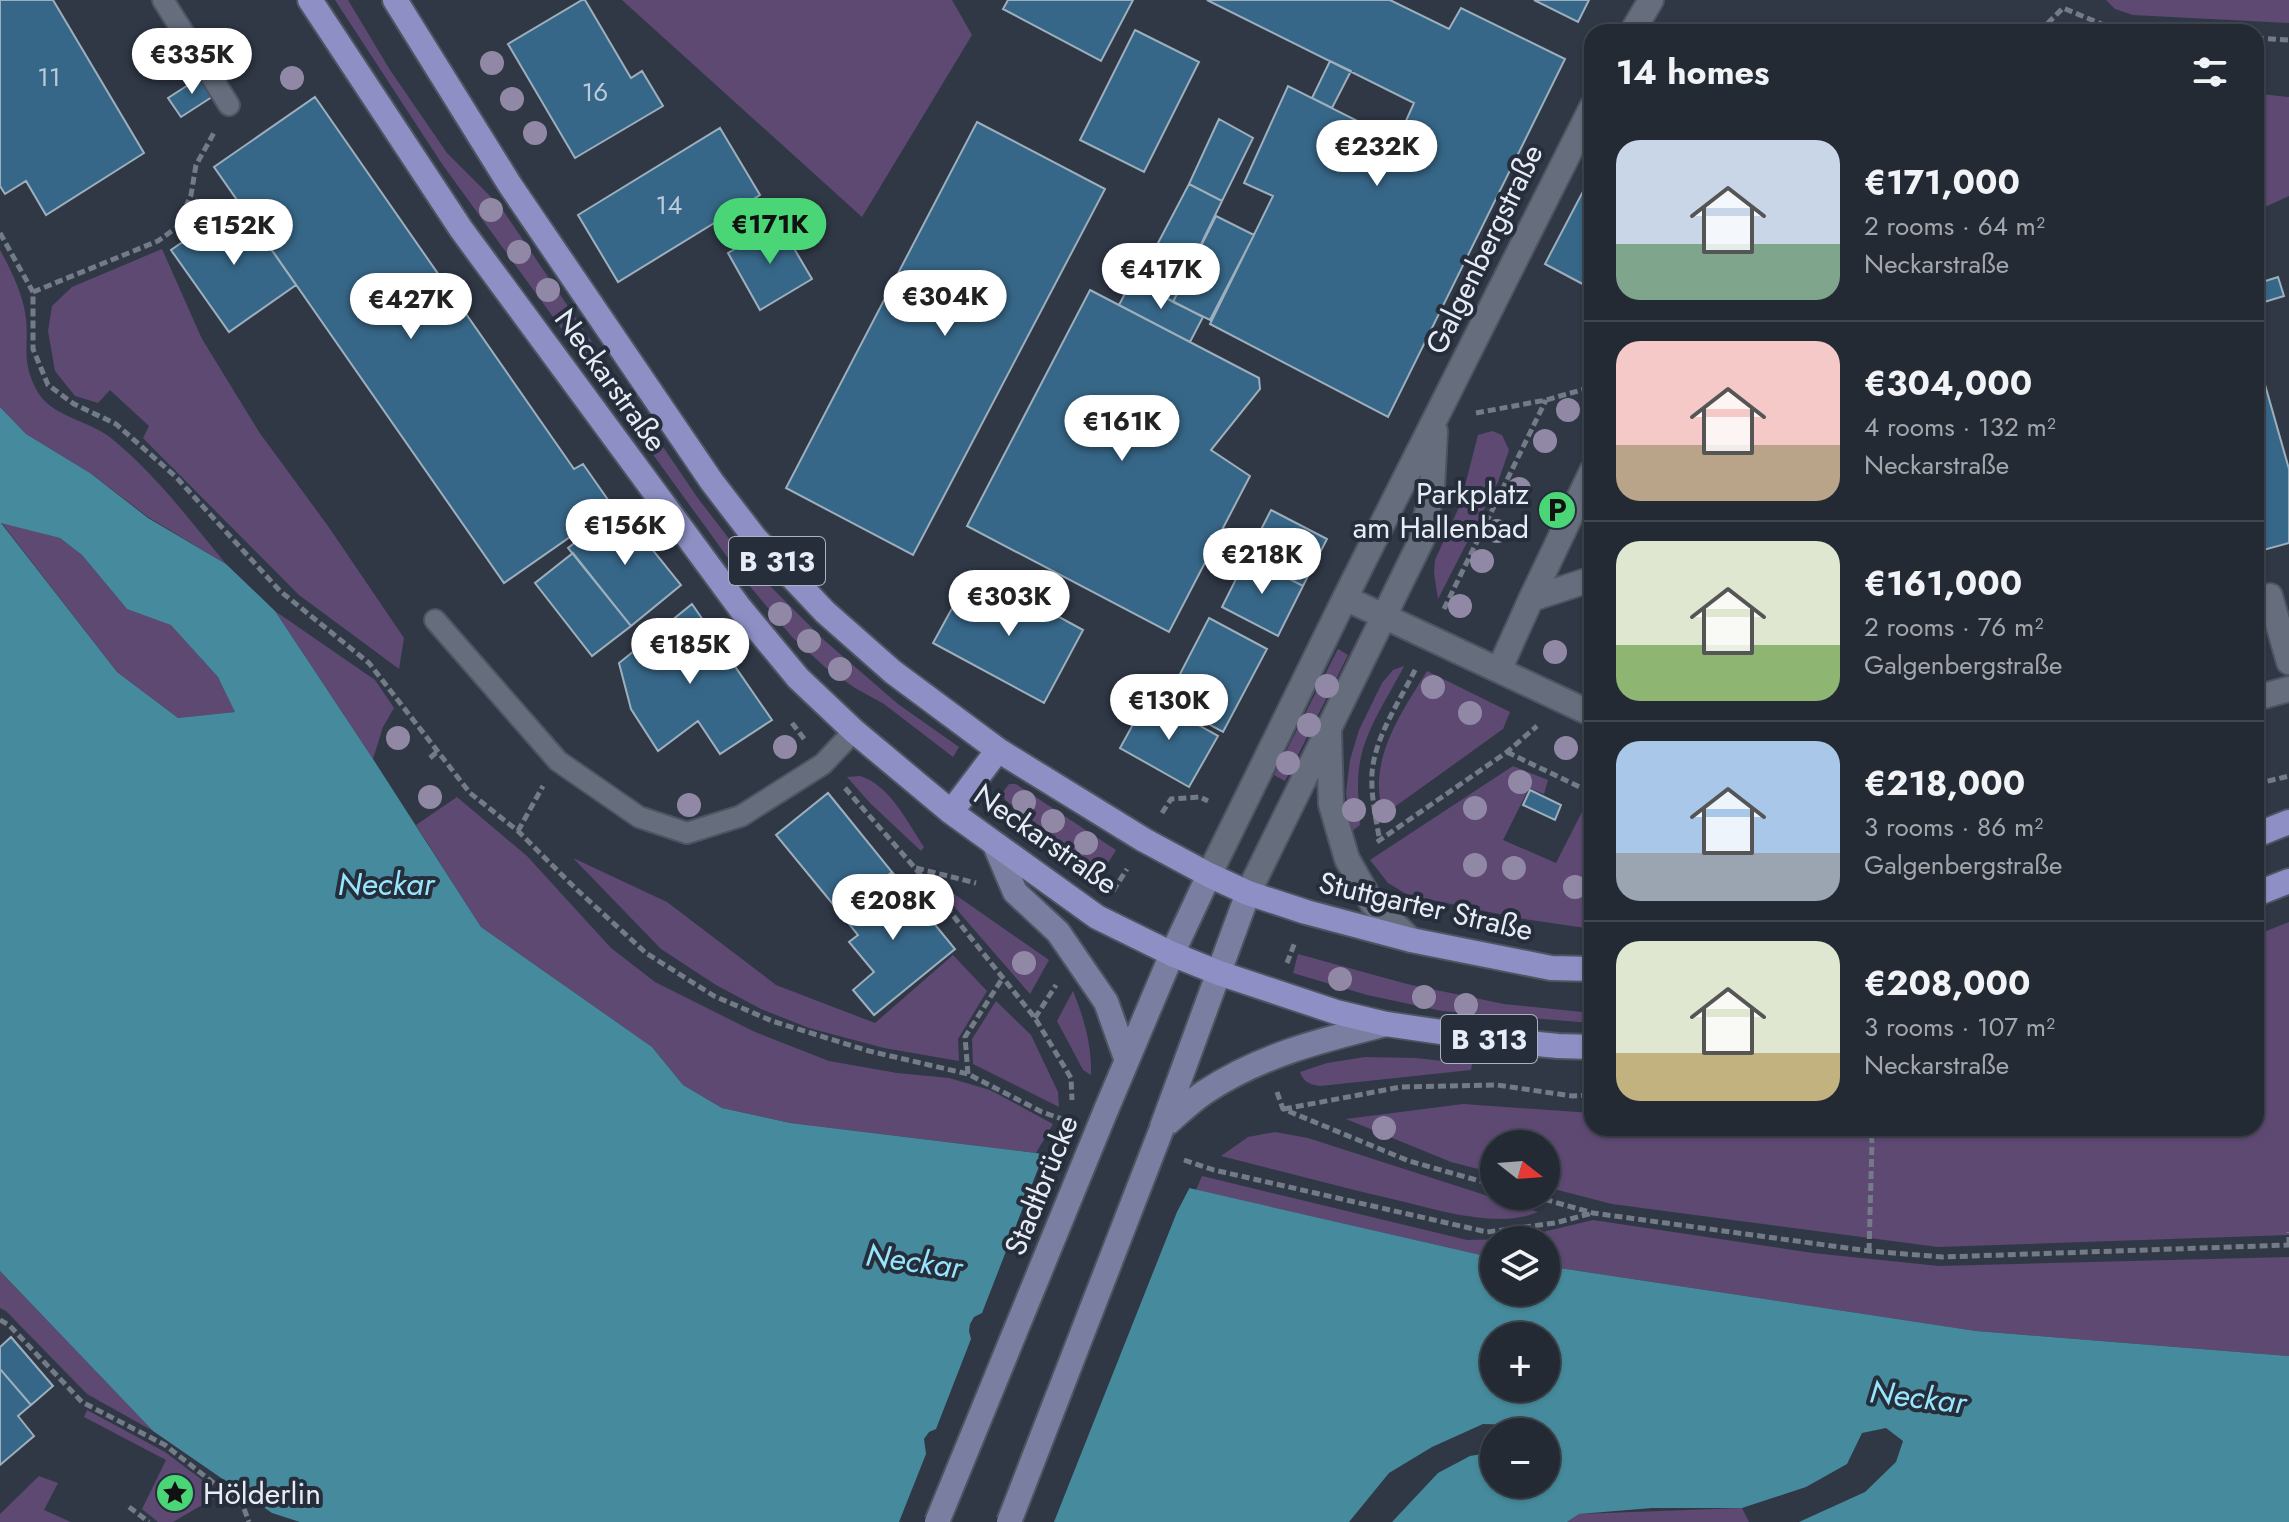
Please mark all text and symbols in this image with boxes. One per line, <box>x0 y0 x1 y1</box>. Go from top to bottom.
pin: €335K <box>136 28 248 96</box>
text: €335K <box>150 35 234 73</box>
text: 14 homes <box>1616 48 1770 97</box>
icon: filters <box>2188 50 2232 94</box>
house number: 11 <box>37 58 61 96</box>
house number: 16 <box>582 73 608 111</box>
pin: €232K <box>1321 120 1433 188</box>
text: €232K <box>1334 127 1420 165</box>
street label: Galgenbergstraße <box>1415 137 1553 361</box>
text: €171,000 <box>1864 158 2020 207</box>
icon: home <box>1680 172 1776 268</box>
house number: 14 <box>656 186 682 224</box>
pin: €171K <box>714 198 826 266</box>
pin: €152K <box>178 199 290 267</box>
text: €171K <box>731 205 809 243</box>
text: €152K <box>193 206 275 244</box>
text: 2 rooms · 64 m² <box>1864 207 2045 245</box>
pin: €417K <box>1105 243 1217 311</box>
text: Neckarstraße <box>1864 245 2009 283</box>
text: €417K <box>1120 250 1202 288</box>
pin: €304K <box>889 270 1001 338</box>
pin: €427K <box>355 273 467 341</box>
text: €304K <box>902 277 988 315</box>
text: €427K <box>368 280 454 318</box>
street label: Neckarstraße <box>544 300 678 460</box>
text: €304,000 <box>1864 359 2032 408</box>
icon: home <box>1680 373 1776 469</box>
pin: €161K <box>1066 395 1178 463</box>
text: €161K <box>1082 402 1162 440</box>
text: 4 rooms · 132 m² <box>1864 408 2056 446</box>
text: Neckarstraße <box>1864 446 2009 484</box>
place label: Parkplatz am Hallenbad <box>1353 472 1529 549</box>
parking icon: Parkplatz am Hallenbad <box>1536 489 1578 531</box>
pin: €156K <box>569 499 681 567</box>
text: €156K <box>584 506 666 544</box>
pin: €218K <box>1206 528 1318 596</box>
text: €218K <box>1221 535 1303 573</box>
road number: B 313 <box>729 537 825 585</box>
text: €161,000 <box>1864 559 2022 608</box>
pin: €303K <box>953 570 1065 638</box>
icon: home <box>1680 573 1776 669</box>
text: €303K <box>967 577 1051 615</box>
text: 2 rooms · 76 m² <box>1864 608 2043 646</box>
pin: €185K <box>634 618 746 686</box>
text: €185K <box>649 625 731 663</box>
text: Galgenbergstraße <box>1864 646 2062 684</box>
pin: €130K <box>1113 674 1225 742</box>
text: €130K <box>1128 681 1210 719</box>
text: €218,000 <box>1864 759 2025 808</box>
street label: Neckarstraße <box>965 773 1127 905</box>
icon: home <box>1680 773 1776 869</box>
text: 3 rooms · 86 m² <box>1864 808 2043 846</box>
text: Galgenbergstraße <box>1864 846 2062 884</box>
street label: Stuttgarter Straße <box>1315 860 1537 952</box>
water label: Neckar <box>338 861 437 907</box>
pin: €208K <box>837 874 949 942</box>
text: €208K <box>850 881 936 919</box>
text: €208,000 <box>1864 959 2030 1008</box>
icon: home <box>1680 973 1776 1069</box>
text: 3 rooms · 107 m² <box>1864 1008 2055 1046</box>
road number: B 313 <box>1441 1015 1537 1063</box>
text: Neckarstraße <box>1864 1046 2009 1084</box>
street label: Stadtbrücke <box>993 1108 1089 1262</box>
north arrow <box>1480 1130 1560 1210</box>
map controls <box>1480 1130 1560 1498</box>
button: layers <box>1480 1226 1560 1306</box>
water label: Neckar <box>863 1231 968 1291</box>
button: + <box>1480 1322 1560 1402</box>
water label: Neckar <box>1867 1368 1971 1426</box>
button: − <box>1480 1418 1560 1498</box>
place icon: Hölderlin <box>154 1472 196 1514</box>
place label: Hölderlin <box>203 1472 321 1515</box>

